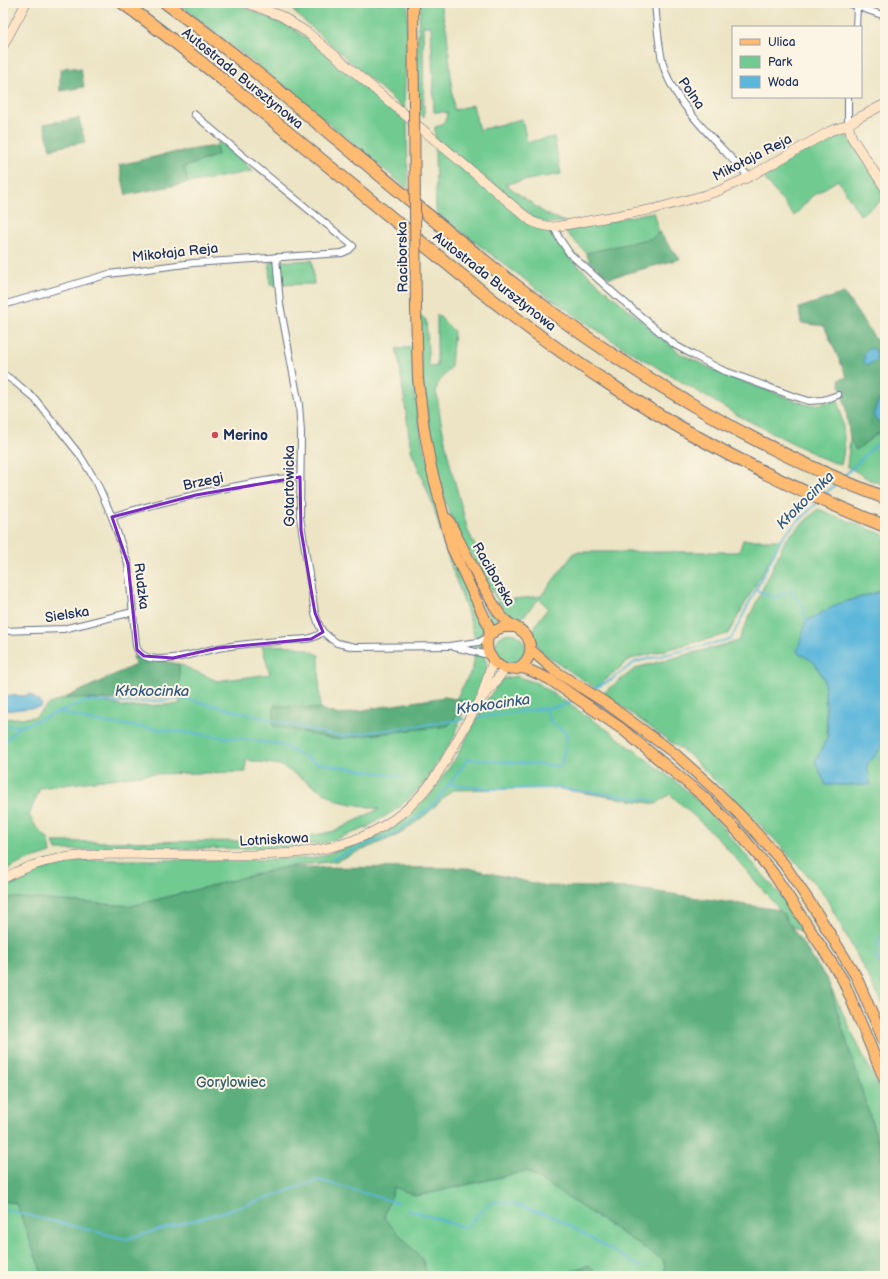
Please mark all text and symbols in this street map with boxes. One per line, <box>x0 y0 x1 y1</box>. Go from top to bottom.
street label: Autostrada Bursztynowa <box>179 24 307 133</box>
legend <box>732 26 862 98</box>
text: Ulica <box>768 35 796 50</box>
text: Park <box>768 55 792 70</box>
street label: Polna <box>675 74 709 113</box>
text: Woda <box>768 75 799 90</box>
street label: Mikołaja Reja <box>710 130 795 185</box>
street label: Raciborska <box>393 221 412 293</box>
street label: Autostrada Bursztynowa <box>430 228 560 335</box>
street label: Mikołaja Reja <box>131 240 219 265</box>
place label: Merino <box>223 427 268 444</box>
marker: Merino <box>210 430 220 440</box>
street label: Gotartowicka <box>281 445 298 527</box>
water label: Kłokocinka <box>772 467 838 533</box>
street label: Brzegi <box>181 469 225 494</box>
street label: Raciborska <box>468 539 519 609</box>
street label: Rudzka <box>130 562 153 611</box>
street label: Sielska <box>44 603 91 626</box>
water label: Kłokocinka <box>115 682 189 701</box>
water label: Kłokocinka <box>455 690 531 719</box>
street label: Lotniskowa <box>239 829 309 850</box>
park label: Gorylowiec <box>196 1074 266 1091</box>

